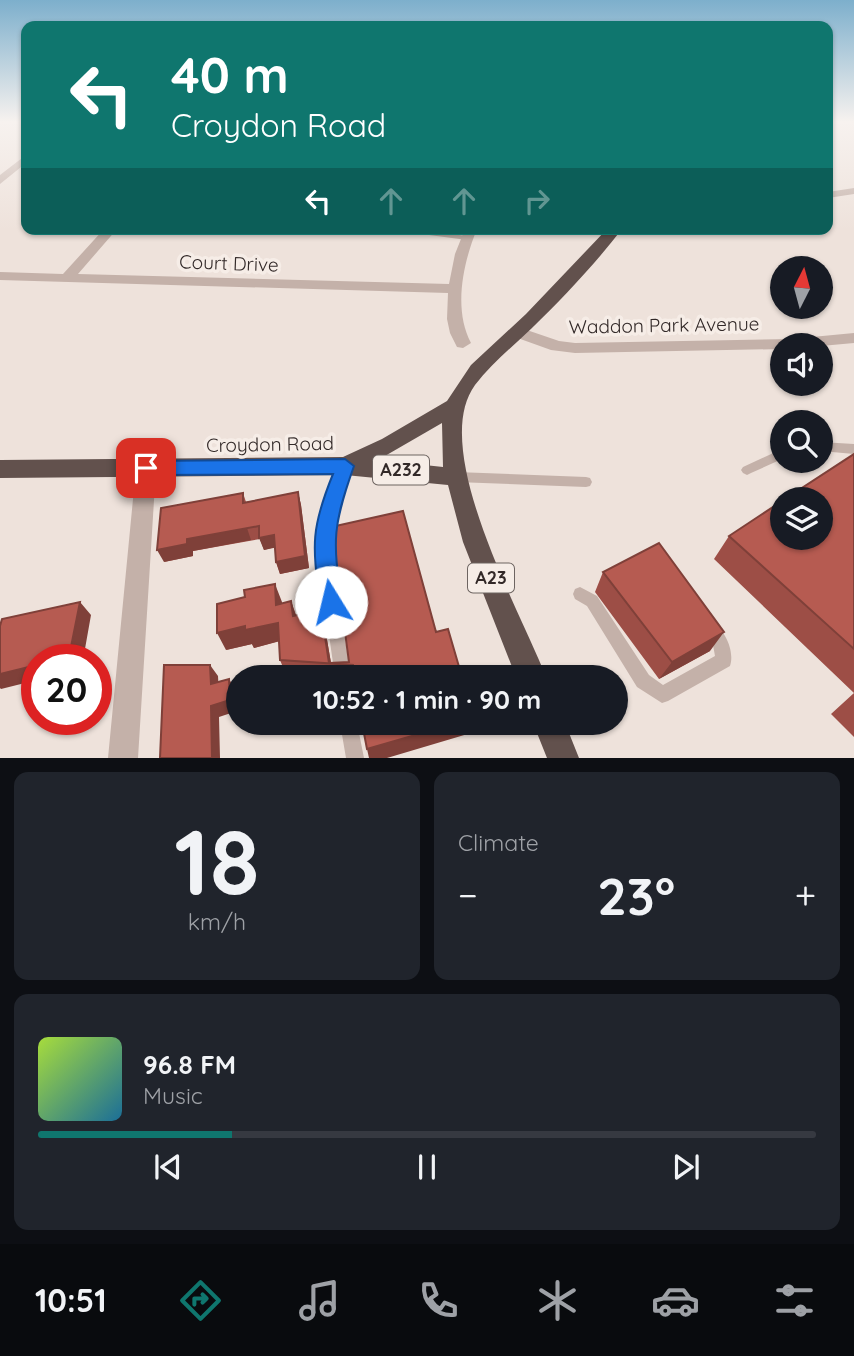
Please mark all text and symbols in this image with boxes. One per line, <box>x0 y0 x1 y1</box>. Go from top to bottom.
text: 40 m <box>171 44 289 105</box>
icon: left <box>56 49 147 140</box>
text: Croydon Road <box>171 105 386 145</box>
icon: left <box>299 182 337 220</box>
icon: ahead <box>372 182 410 220</box>
icon: ahead <box>445 182 483 220</box>
icon: right <box>518 182 556 220</box>
street label: Court Drive <box>179 249 279 277</box>
north arrow <box>770 256 833 318</box>
map controls <box>770 256 833 550</box>
street label: Waddon Park Avenue <box>568 311 760 339</box>
button: sound <box>770 333 833 396</box>
button: search <box>770 410 833 473</box>
street label: Croydon Road <box>206 431 334 457</box>
pin <box>116 438 176 498</box>
icon: arrive <box>127 449 165 487</box>
road number: A232 <box>373 456 429 484</box>
button: layers <box>770 487 833 550</box>
road number: A23 <box>468 564 514 592</box>
position arrow <box>294 565 368 639</box>
speed limit sign: 20 <box>21 644 112 735</box>
text: 10:52 · 1 min · 90 m <box>313 683 541 716</box>
text: 18 <box>174 804 260 918</box>
text: Climate <box>458 828 539 857</box>
text: 23° <box>597 863 675 928</box>
text: − <box>458 871 478 919</box>
text: + <box>795 871 816 919</box>
text: km/h <box>188 907 246 936</box>
text: 96.8 FM <box>143 1048 236 1081</box>
text: Music <box>143 1081 203 1110</box>
icon: previous <box>149 1148 187 1186</box>
icon: pause <box>408 1148 446 1186</box>
icon: next <box>667 1148 705 1186</box>
icon: directions <box>176 1276 225 1325</box>
icon: music <box>295 1276 344 1325</box>
icon: phone <box>414 1276 463 1325</box>
icon: climate <box>533 1276 582 1325</box>
icon: car <box>651 1276 700 1325</box>
icon: filters <box>770 1276 819 1325</box>
text: 10:51 <box>35 1280 107 1320</box>

